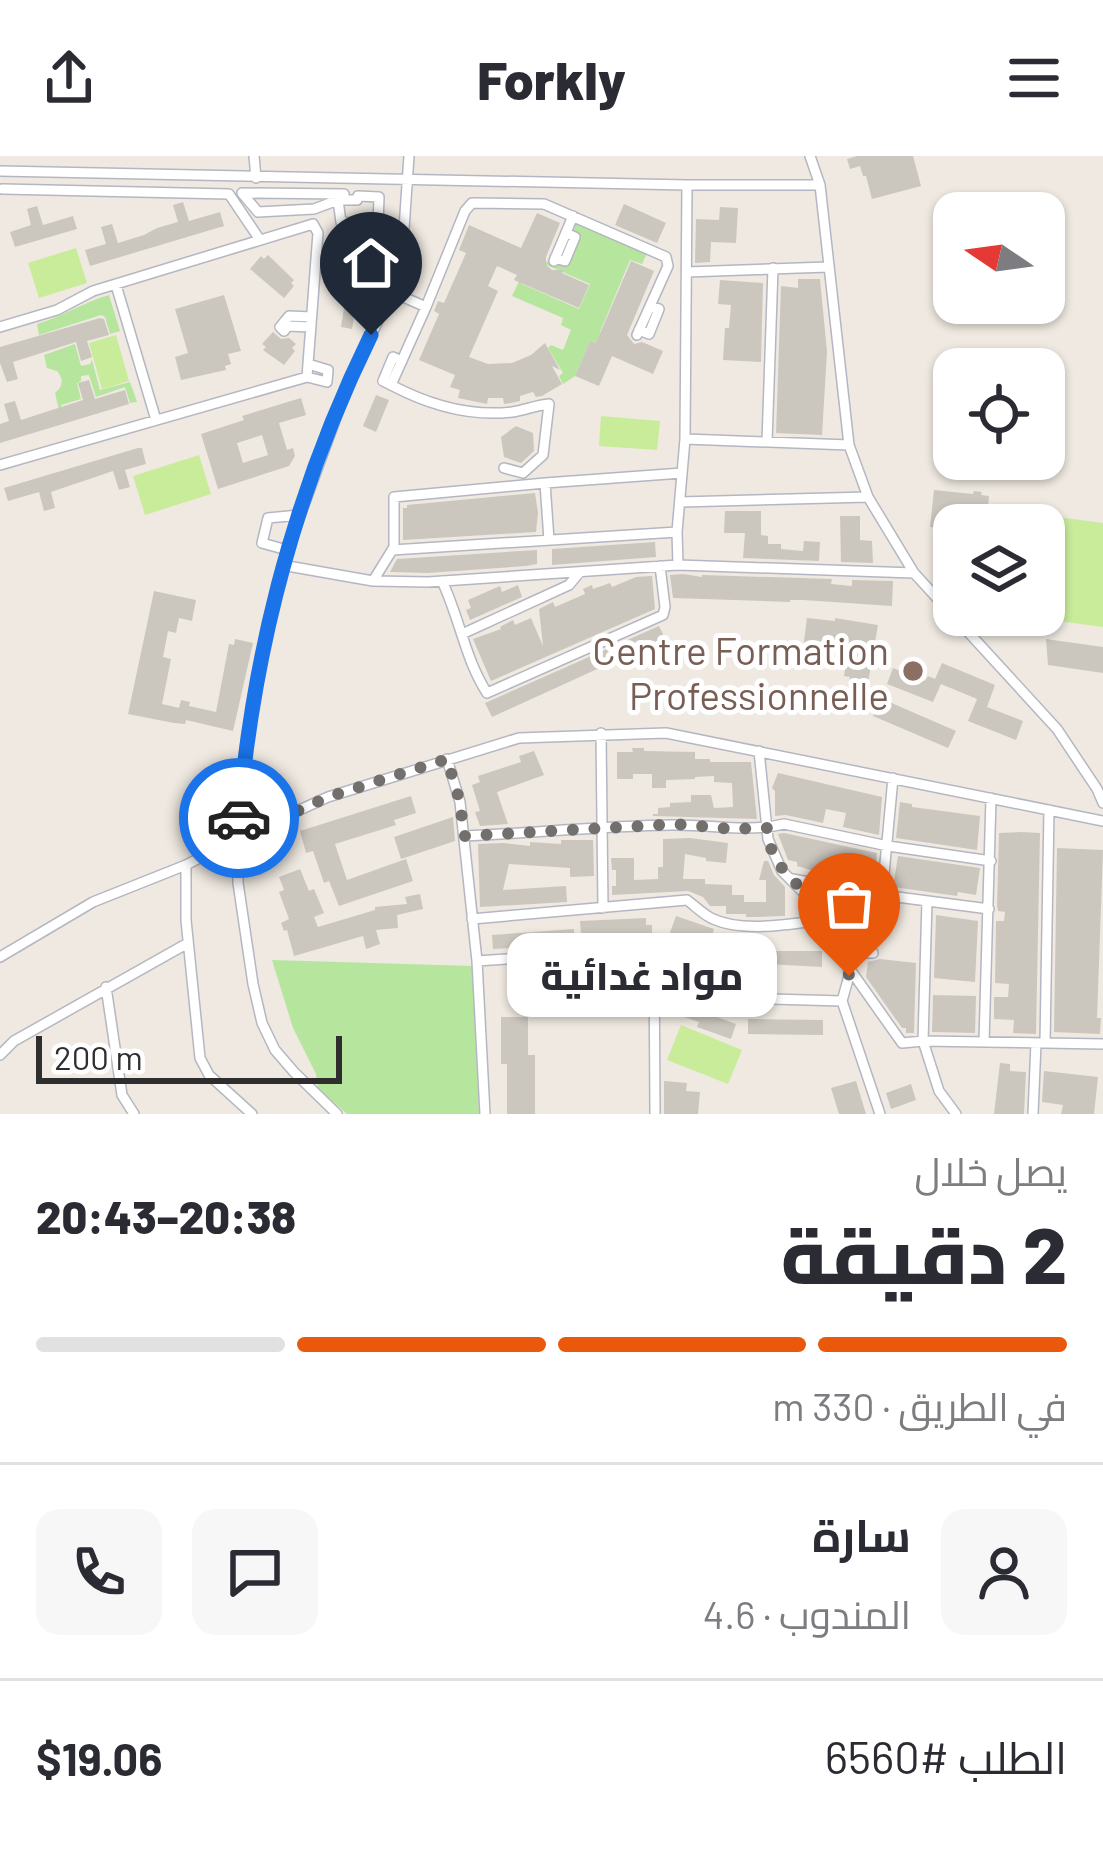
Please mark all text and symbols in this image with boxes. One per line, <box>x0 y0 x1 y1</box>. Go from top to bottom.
icon: share <box>36 45 102 111</box>
icon: menu <box>1001 45 1067 111</box>
text: Forkly <box>477 46 626 111</box>
north arrow <box>933 192 1065 324</box>
map controls <box>933 192 1065 636</box>
pin <box>320 212 422 335</box>
icon: home <box>338 230 404 296</box>
button: locate <box>933 348 1065 480</box>
button: layers <box>933 504 1065 636</box>
place label: Centre Formation Professionnelle <box>592 626 889 718</box>
marker: Centre Formation Professionnelle <box>900 658 926 684</box>
courier <box>179 758 299 878</box>
icon: car <box>206 785 272 851</box>
pin <box>798 853 900 976</box>
icon: bag <box>816 871 882 937</box>
callout: مواد غدائية <box>507 934 777 1018</box>
text: مواد غدائية <box>540 951 744 998</box>
scale bar <box>36 1030 342 1083</box>
text: 200 m <box>54 1037 143 1077</box>
text: يصل خلال <box>914 1147 1067 1194</box>
text: 20:38–20:43 <box>36 1189 296 1243</box>
text: 2 دقيقة <box>781 1206 1067 1300</box>
text: في الطريق · 330 m <box>772 1382 1067 1429</box>
text: سارة <box>812 1507 911 1561</box>
button: phone <box>36 1509 162 1635</box>
button: chat <box>192 1509 318 1635</box>
button: person <box>941 1509 1067 1635</box>
text: المندوب · 4.6 <box>703 1590 911 1637</box>
text: الطلب #6560 <box>825 1729 1067 1783</box>
text: $19.06 <box>36 1731 162 1785</box>

